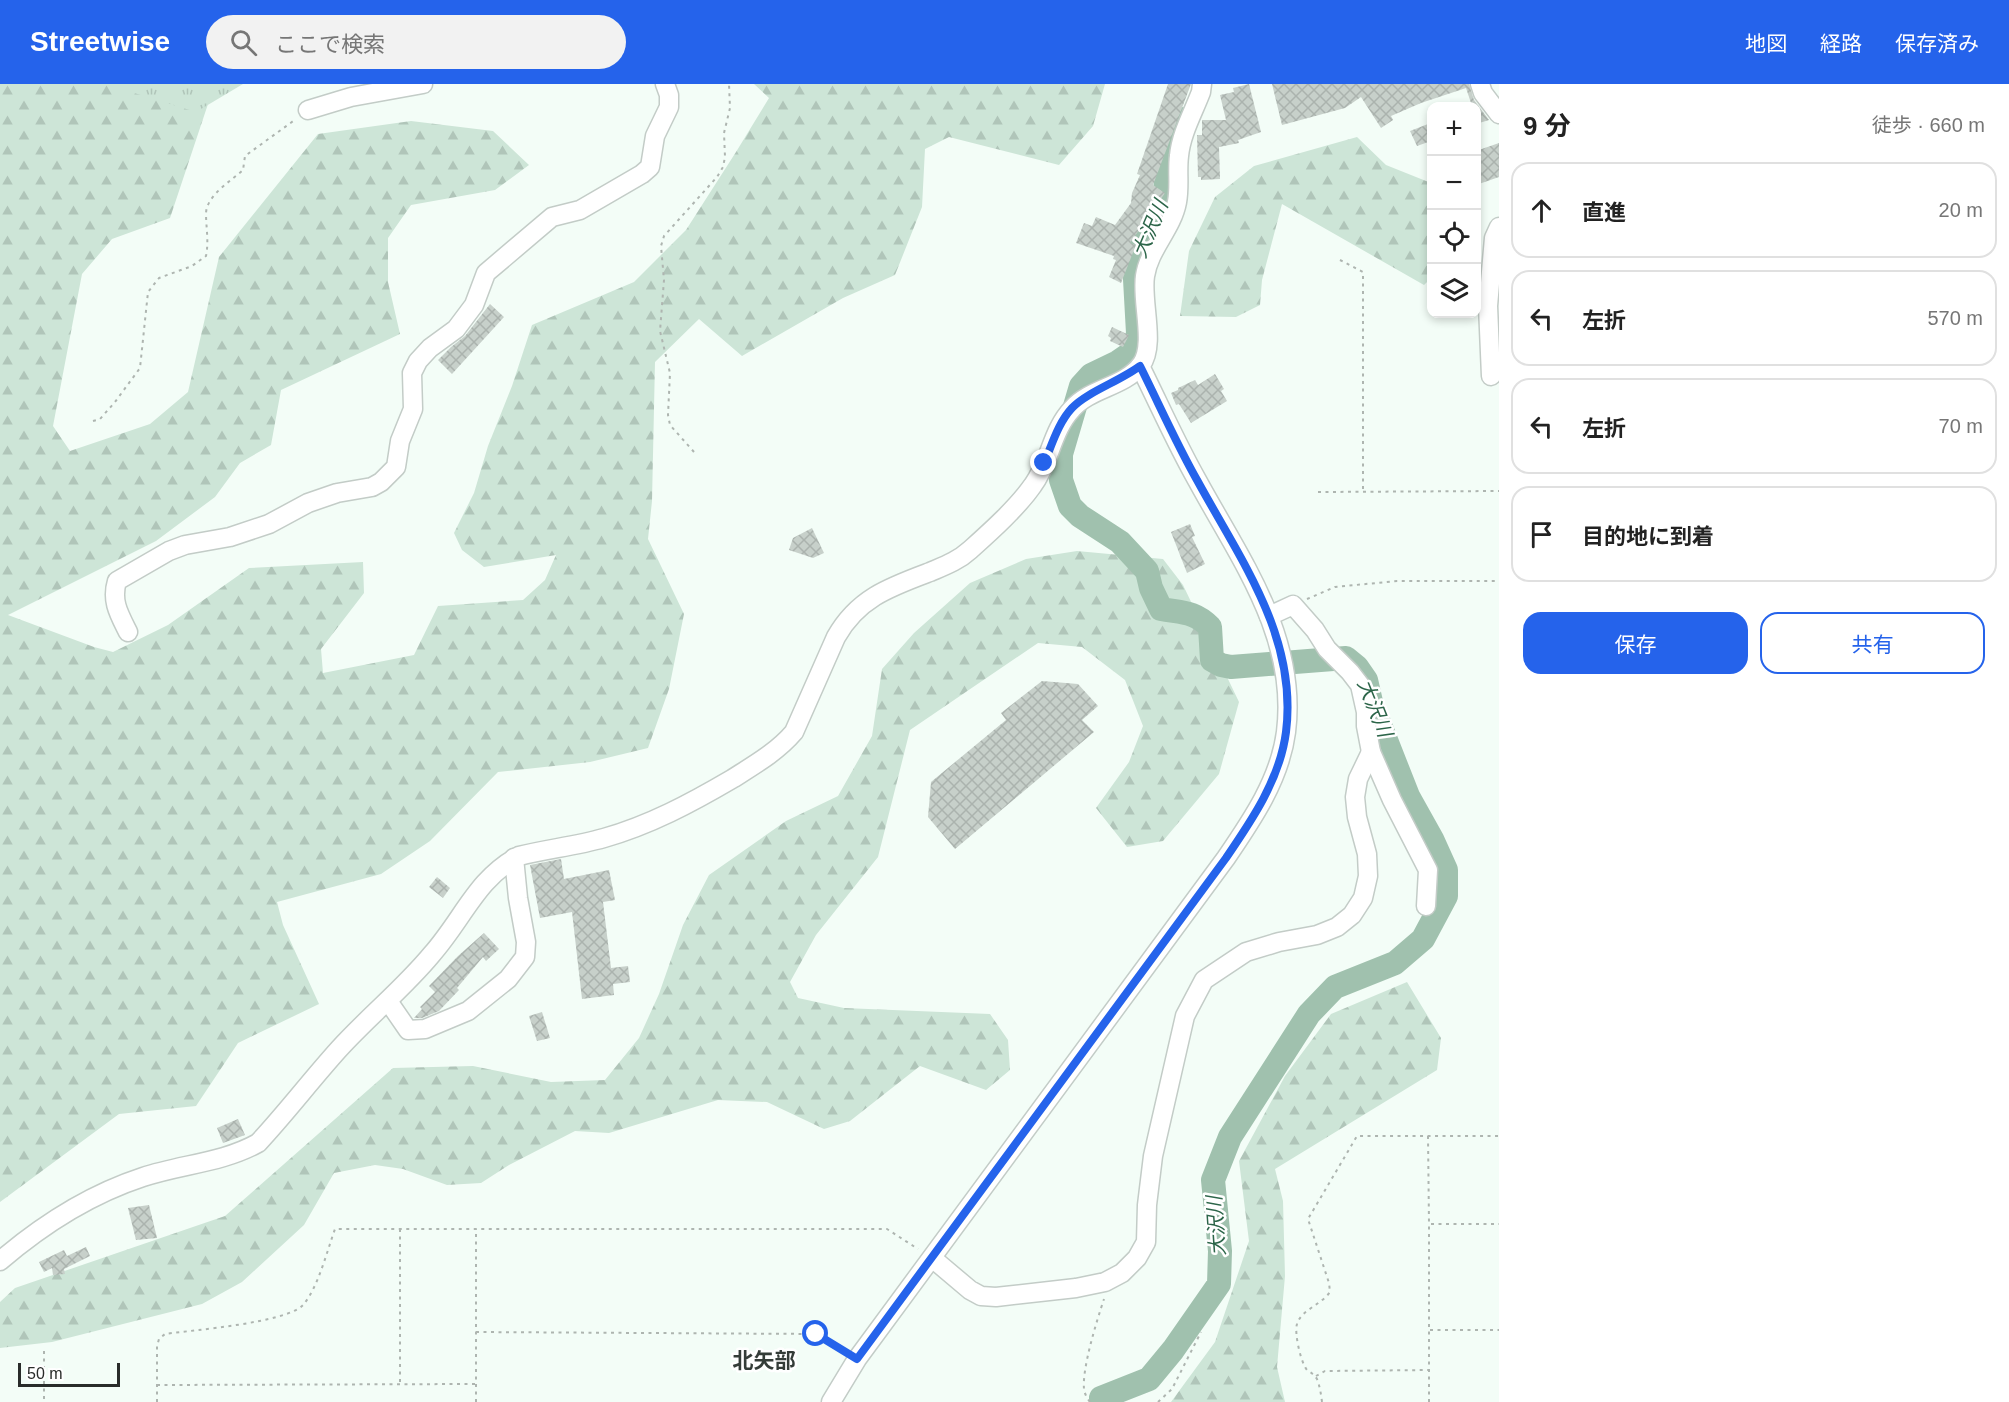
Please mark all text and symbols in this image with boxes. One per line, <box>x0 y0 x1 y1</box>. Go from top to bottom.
search box <box>206 15 626 69</box>
text: Streetwise <box>30 26 170 57</box>
icon: search <box>227 26 260 59</box>
text: ここで検索 <box>275 32 385 57</box>
text: 地図 <box>1745 32 1787 55</box>
text: 経路 <box>1820 32 1862 55</box>
text: 保存済み <box>1895 32 1979 55</box>
map controls <box>1427 102 1481 318</box>
button: + <box>1427 102 1481 156</box>
text: 9 分 <box>1523 111 1571 141</box>
text: 徒歩 · 660 m <box>1872 114 1985 136</box>
button: − <box>1427 156 1481 210</box>
icon: ahead <box>1525 194 1558 227</box>
water label: 大沢川 <box>1128 195 1173 261</box>
text: 20 m <box>1939 199 1983 221</box>
text: 直進 <box>1582 200 1626 225</box>
button: locate <box>1427 210 1481 264</box>
button: layers <box>1427 264 1481 318</box>
icon: left <box>1525 302 1558 335</box>
text: 570 m <box>1927 307 1983 329</box>
text: 左折 <box>1582 308 1626 333</box>
icon: left <box>1525 410 1558 443</box>
text: 70 m <box>1939 415 1983 437</box>
text: 左折 <box>1582 416 1626 441</box>
route end <box>1030 449 1056 475</box>
icon: arrive <box>1525 518 1558 551</box>
text: 目的地に到着 <box>1582 524 1714 549</box>
button: 保存 <box>1523 612 1748 674</box>
button: 共有 <box>1760 612 1985 674</box>
water label: 大沢川 <box>1354 676 1397 742</box>
water label: 大沢川 <box>1203 1193 1229 1257</box>
route start <box>802 1320 828 1346</box>
district label: 北矢部 <box>733 1349 796 1372</box>
scale bar <box>18 1360 120 1388</box>
text: 50 m <box>27 1365 63 1382</box>

